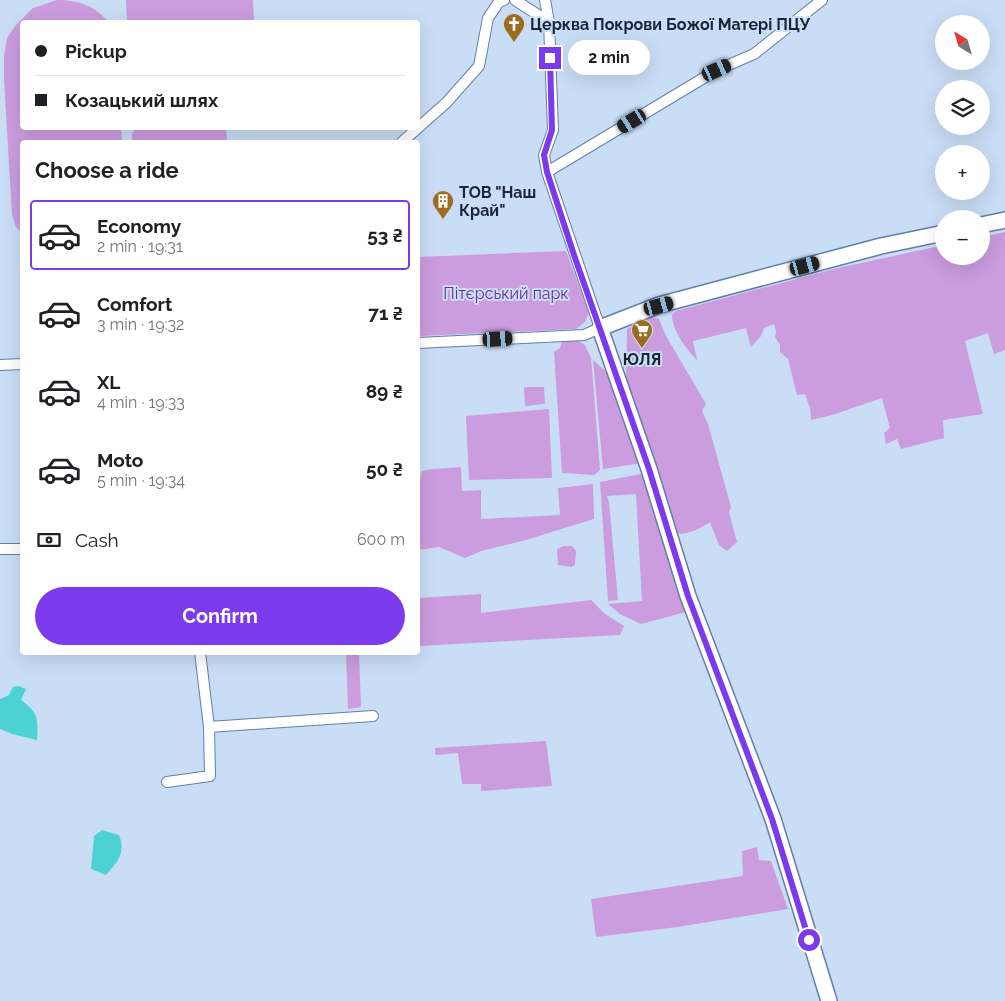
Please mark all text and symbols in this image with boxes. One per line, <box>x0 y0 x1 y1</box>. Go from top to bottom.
church icon: Церква Покрови Божої Матері ПЦУ <box>502 12 526 43</box>
place label: Церква Покрови Божої Матері ПЦУ <box>530 15 811 34</box>
north arrow <box>935 15 990 70</box>
map controls <box>935 15 990 265</box>
text: Pickup <box>65 40 127 62</box>
callout: 2 min <box>568 40 650 76</box>
route end <box>539 47 561 69</box>
text: 2 min <box>588 48 630 67</box>
car <box>700 57 733 83</box>
button: layers <box>935 80 990 135</box>
text: Козацький шлях <box>65 89 218 111</box>
car <box>615 107 648 135</box>
button: + <box>935 145 990 200</box>
text: Choose a ride <box>35 157 179 183</box>
place label: ТОВ "Наш Край" <box>459 183 536 220</box>
building icon: ТОВ "Наш Край" <box>431 189 455 220</box>
button: − <box>935 210 990 265</box>
icon: car <box>37 213 82 258</box>
text: Economy <box>97 215 181 237</box>
text: 53 ₴ <box>367 224 403 246</box>
text: 2 min · 19:31 <box>97 237 183 256</box>
car <box>788 255 821 277</box>
park label: Пітєрський парк <box>443 284 569 303</box>
icon: car <box>37 291 82 336</box>
text: Comfort <box>97 293 172 315</box>
car <box>642 295 675 317</box>
text: 71 ₴ <box>368 302 403 324</box>
text: 3 min · 19:32 <box>97 315 184 334</box>
supermarket icon: ЮЛЯ <box>630 318 654 349</box>
car <box>482 331 513 347</box>
place label: ЮЛЯ <box>623 350 661 369</box>
icon: car <box>37 369 82 414</box>
text: XL <box>97 371 120 393</box>
text: 89 ₴ <box>366 380 403 402</box>
text: 4 min · 19:33 <box>97 393 185 412</box>
icon: car <box>37 447 82 492</box>
text: Moto <box>97 449 143 471</box>
text: 50 ₴ <box>366 458 403 480</box>
text: 5 min · 19:34 <box>97 471 185 490</box>
icon: cash <box>35 526 63 554</box>
text: Cash <box>75 529 119 551</box>
text: 600 m <box>357 530 405 549</box>
button: Confirm <box>35 587 405 645</box>
route start <box>798 929 820 951</box>

